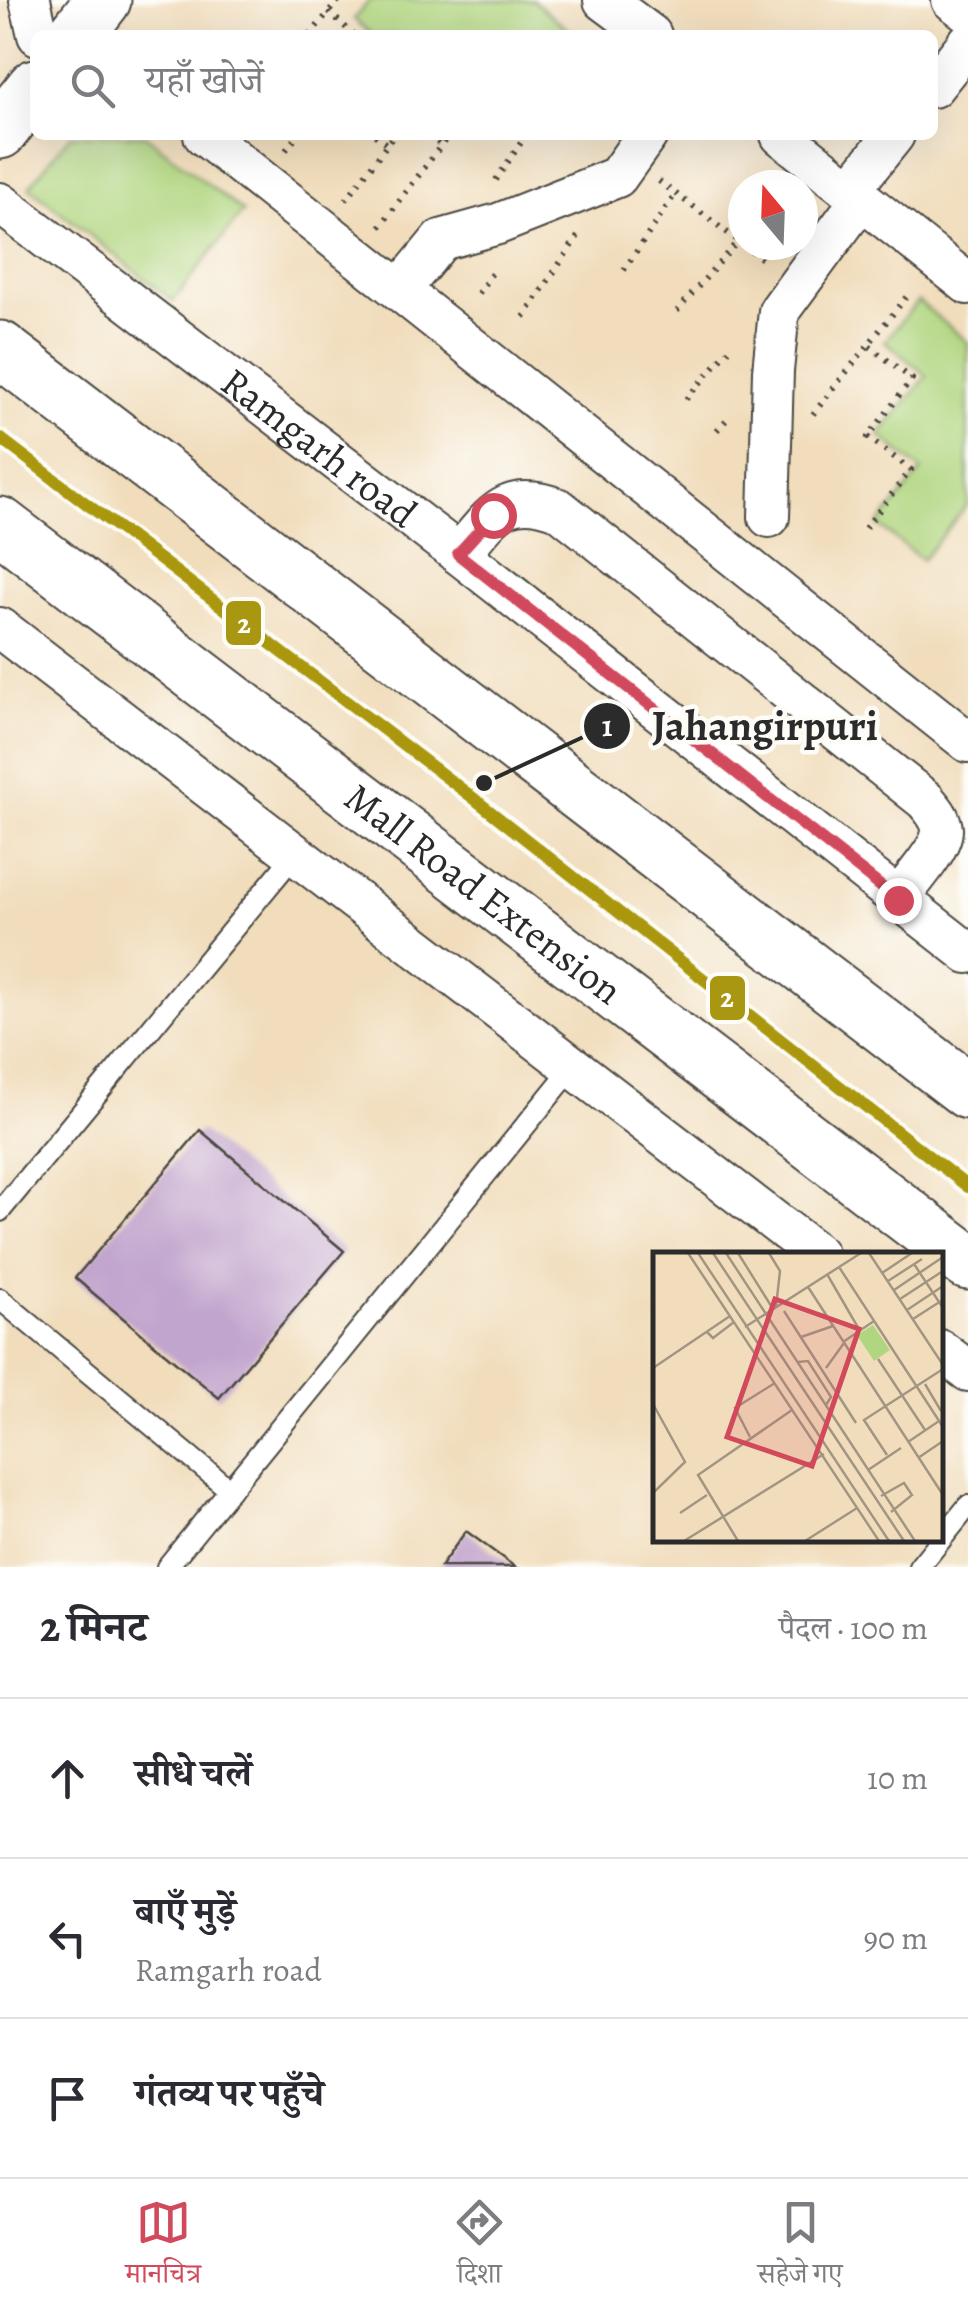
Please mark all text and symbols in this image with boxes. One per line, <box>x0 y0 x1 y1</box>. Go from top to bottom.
search box <box>30 30 938 140</box>
text: यहाँ खोजें <box>145 54 264 106</box>
icon: search <box>65 58 120 113</box>
north arrow <box>728 170 818 260</box>
street label: Ramgarh road <box>210 355 429 541</box>
route start <box>471 493 517 539</box>
line badge: 2 <box>224 599 263 647</box>
text: 2 <box>237 605 251 643</box>
callout: Jahangirpuri <box>582 690 898 762</box>
text: Jahangirpuri <box>652 697 878 754</box>
text: 1 <box>602 706 613 746</box>
street label: Mall Road Extension <box>333 770 634 1017</box>
route end <box>876 878 922 924</box>
line badge: 2 <box>708 974 747 1022</box>
text: 2 <box>720 979 734 1017</box>
inset map <box>653 1252 943 1542</box>
text: 2 मिनट <box>40 1598 147 1655</box>
text: पैदल · 100 m <box>779 1606 928 1650</box>
text: सीधे चलें <box>135 1747 252 1799</box>
icon: ahead <box>40 1751 95 1806</box>
text: 10 m <box>867 1756 928 1800</box>
text: बाएँ मुड़ें <box>135 1885 236 1937</box>
icon: left <box>40 1911 95 1966</box>
text: 90 m <box>863 1916 928 1960</box>
text: Ramgarh road <box>135 1948 322 1992</box>
text: गंतव्य पर पहुँचे <box>135 2067 324 2119</box>
icon: arrive <box>40 2071 95 2126</box>
tab: मानचित्र <box>125 2195 201 2301</box>
tab: दिशा <box>452 2195 507 2301</box>
tab: सहेजे गए <box>757 2195 843 2301</box>

